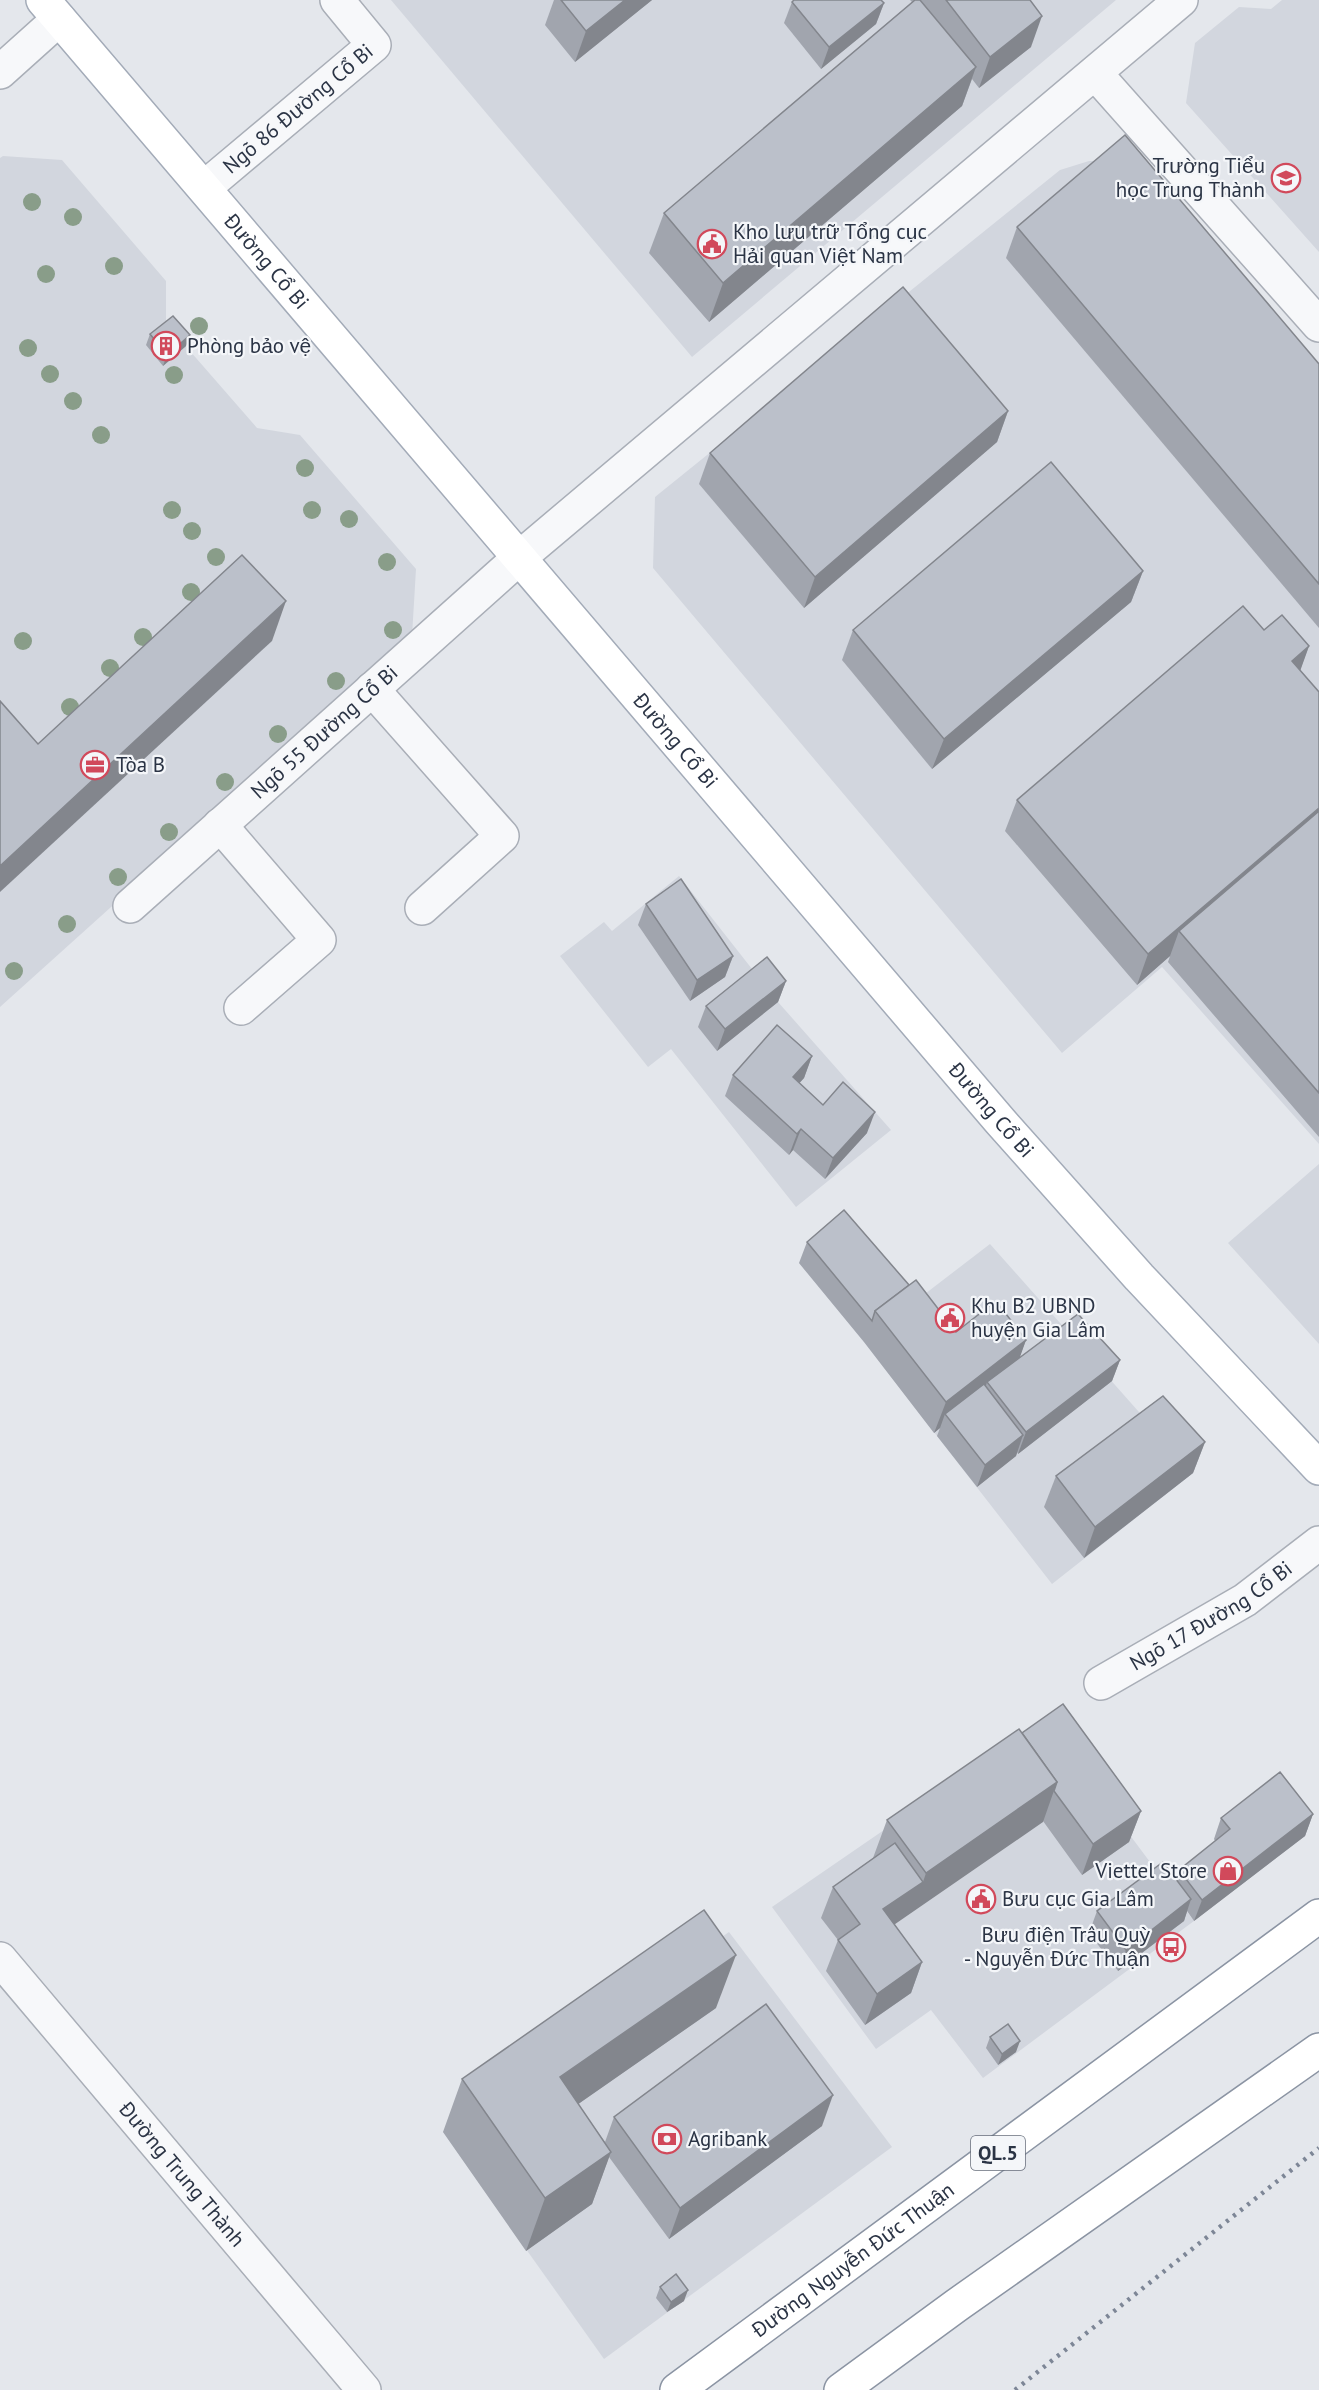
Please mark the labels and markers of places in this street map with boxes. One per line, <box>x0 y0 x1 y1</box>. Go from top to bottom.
place label: Trường Tiểu học Trung Thành <box>1116 152 1265 203</box>
school or university icon: Trường Tiểu học Trung Thành <box>1270 162 1302 194</box>
place label: Kho lưu trữ Tổng cục Hải quan Việt Nam <box>733 218 927 269</box>
public building icon: Kho lưu trữ Tổng cục Hải quan Việt Nam <box>696 228 728 260</box>
building icon: Phòng bảo vệ <box>150 330 182 362</box>
place label: Phòng bảo vệ <box>187 332 311 359</box>
office icon: Tòa B <box>79 749 111 781</box>
place label: Tòa B <box>116 751 165 778</box>
place label: Khu B2 UBND huyện Gia Lâm <box>971 1292 1105 1343</box>
public building icon: Khu B2 UBND huyện Gia Lâm <box>934 1302 966 1334</box>
shop icon: Viettel Store <box>1212 1855 1244 1887</box>
place label: Viettel Store <box>1094 1857 1207 1884</box>
public building icon: Bưu cục Gia Lâm <box>965 1883 997 1915</box>
place label: Bưu cục Gia Lâm <box>1002 1885 1154 1912</box>
place label: Bưu điện Trâu Quỳ - Nguyễn Đức Thuận <box>964 1921 1150 1972</box>
bus stop icon: Bưu điện Trâu Quỳ - Nguyễn Đức Thuận <box>1155 1931 1187 1963</box>
bank icon: Agribank <box>651 2123 683 2155</box>
place label: Agribank <box>688 2125 767 2152</box>

